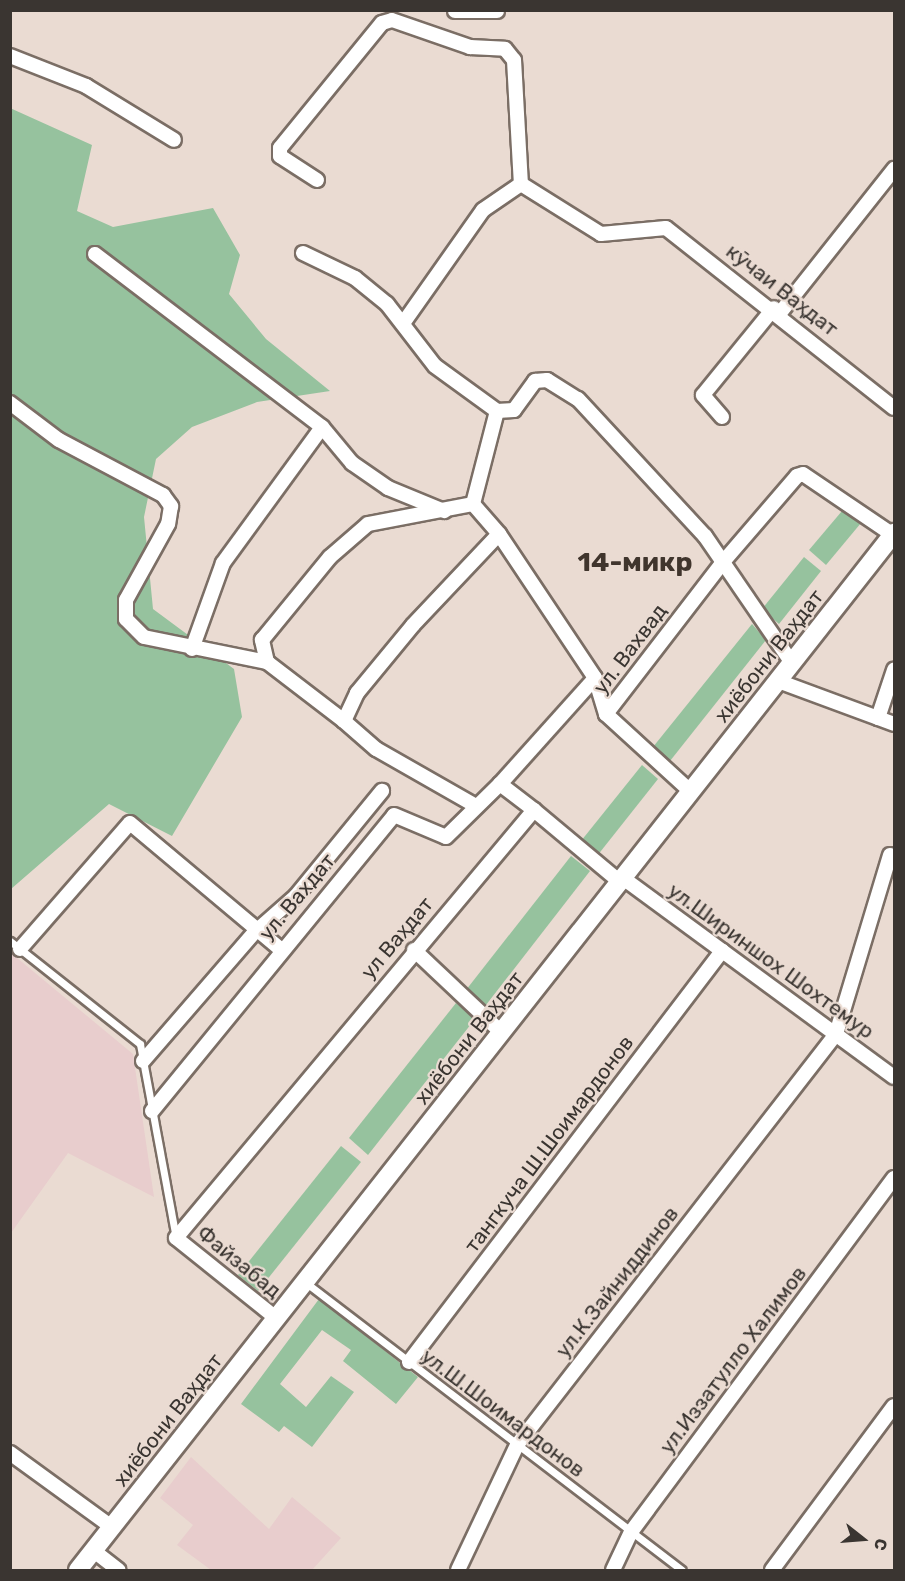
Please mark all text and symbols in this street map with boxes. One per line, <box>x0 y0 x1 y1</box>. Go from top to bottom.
street label: кӯчаи Ваҳдат <box>721 239 843 341</box>
district label: 14-микр <box>578 547 692 579</box>
street label: хиёбони Ваҳдат <box>709 584 829 728</box>
street label: ул. Вахвад <box>588 599 672 699</box>
street label: ул. Вахдат <box>253 849 341 945</box>
street label: ул.Шириншох Шохтемур <box>663 878 879 1044</box>
street label: ул Ваҳдат <box>355 892 439 984</box>
street label: хиёбони Ваҳдат <box>409 966 529 1110</box>
street label: тангкуча Ш.Шоимардонов <box>459 1031 639 1257</box>
street label: ул.К.Зайниддинов <box>550 1202 684 1362</box>
street label: Файзабад <box>192 1220 286 1304</box>
street label: ул.Иззатулло Халимов <box>654 1261 812 1459</box>
street label: ул.Ш.Шоимардонов <box>416 1343 590 1483</box>
street label: хиёбони Ваҳдат <box>108 1348 228 1492</box>
north arrow <box>833 1509 893 1569</box>
text: С <box>870 1536 891 1553</box>

